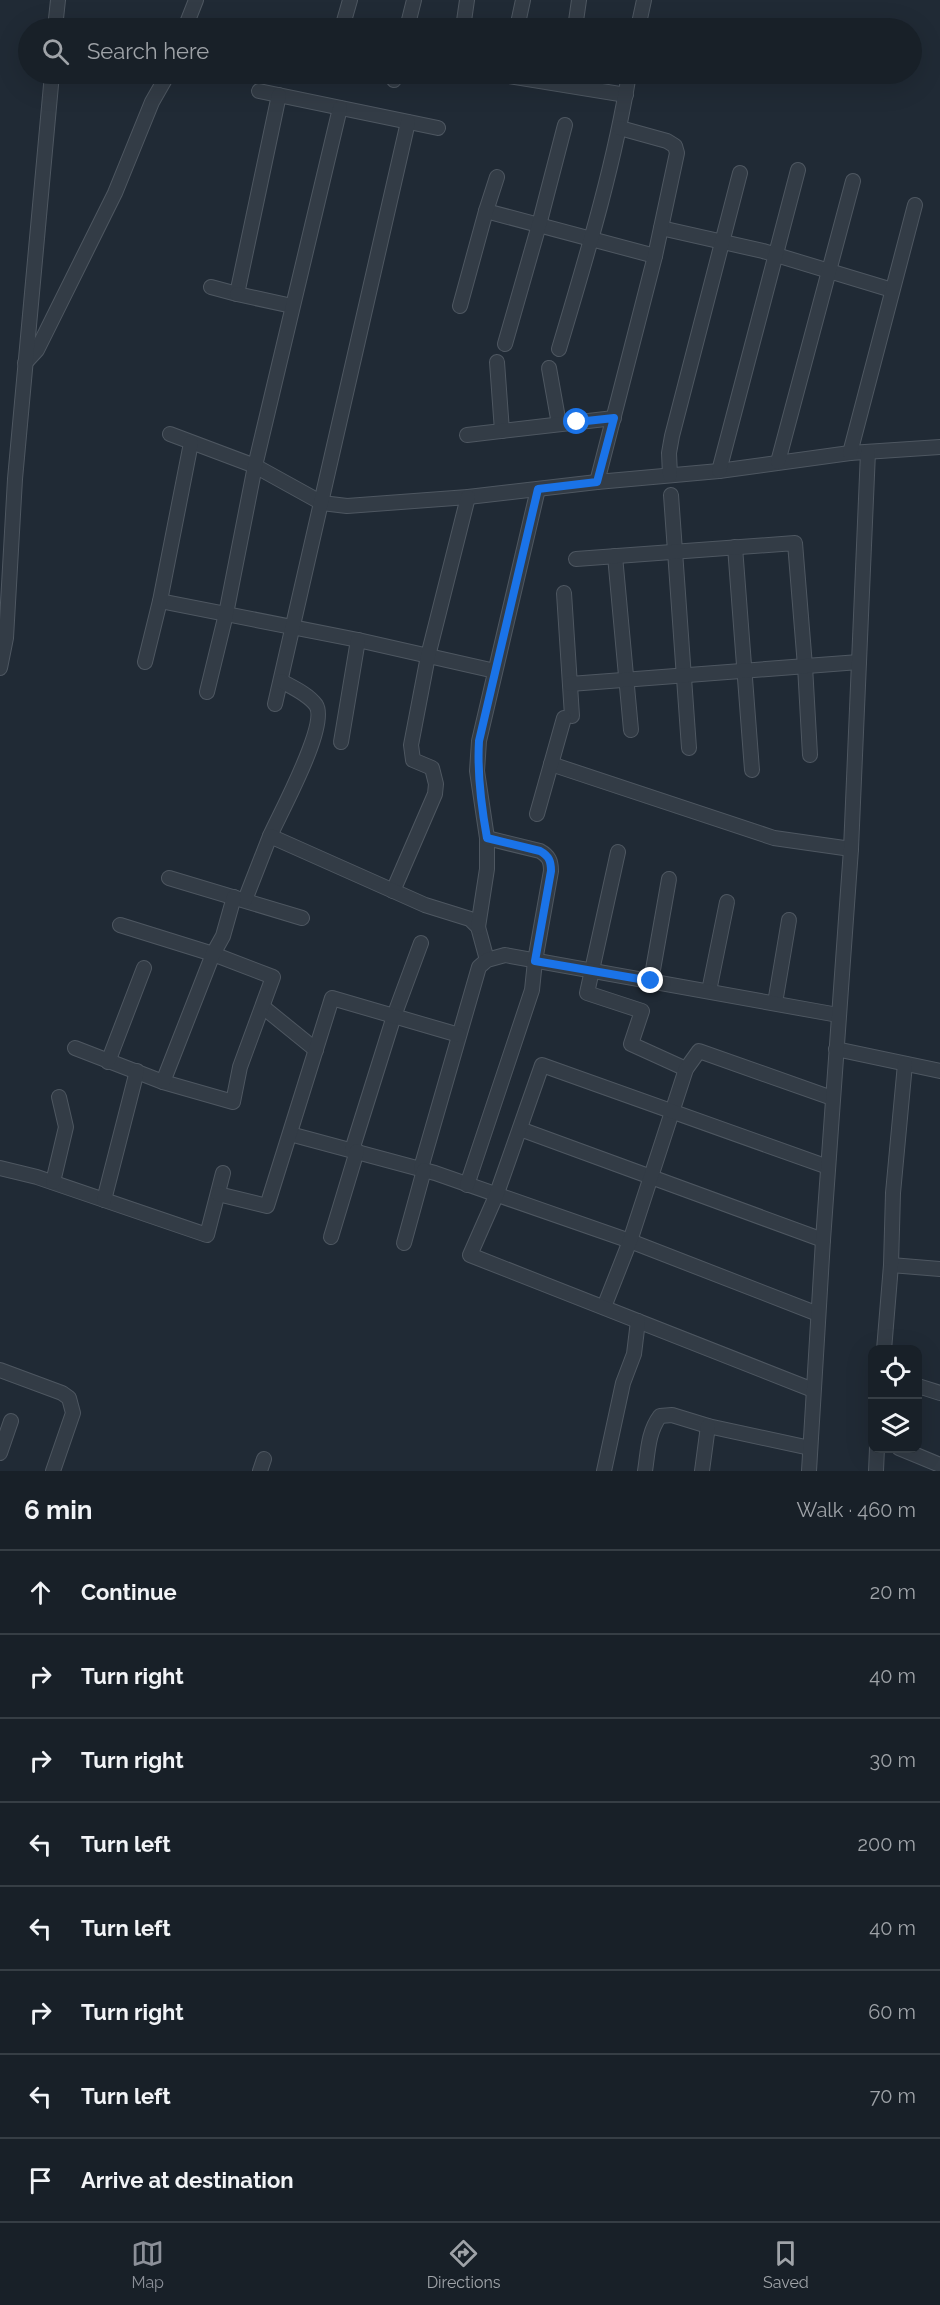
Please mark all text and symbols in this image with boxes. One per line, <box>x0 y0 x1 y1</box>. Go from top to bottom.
search box <box>18 18 922 84</box>
icon: search <box>39 35 72 68</box>
text: Search here <box>87 38 209 64</box>
route start <box>563 408 589 434</box>
route end <box>637 967 663 993</box>
map controls <box>868 1345 922 1453</box>
button: locate <box>868 1345 922 1399</box>
button: layers <box>868 1399 922 1453</box>
text: 6 min <box>24 1495 93 1525</box>
text: Walk · 460 m <box>797 1498 916 1522</box>
icon: ahead <box>24 1576 57 1609</box>
text: Continue <box>81 1579 177 1605</box>
text: 20 m <box>870 1580 916 1604</box>
icon: right <box>24 1660 57 1693</box>
text: Turn right <box>81 1663 184 1689</box>
text: 40 m <box>869 1664 916 1688</box>
icon: right <box>24 1744 57 1777</box>
text: Turn right <box>81 1747 184 1773</box>
text: 30 m <box>870 1748 916 1772</box>
icon: left <box>24 1828 57 1861</box>
text: Turn left <box>81 1831 171 1857</box>
text: 200 m <box>858 1832 916 1856</box>
icon: left <box>24 1912 57 1945</box>
text: Turn left <box>81 1915 171 1941</box>
text: 40 m <box>869 1916 916 1940</box>
icon: right <box>24 1996 57 2029</box>
text: Turn right <box>81 1999 184 2025</box>
text: 60 m <box>868 2000 916 2024</box>
icon: left <box>24 2080 57 2113</box>
text: Turn left <box>81 2083 171 2109</box>
text: 70 m <box>870 2084 916 2108</box>
icon: arrive <box>24 2164 57 2197</box>
text: Arrive at destination <box>81 2167 294 2193</box>
tab: Map <box>131 2237 164 2292</box>
tab: Directions <box>427 2237 501 2292</box>
tab: Saved <box>763 2237 809 2292</box>

